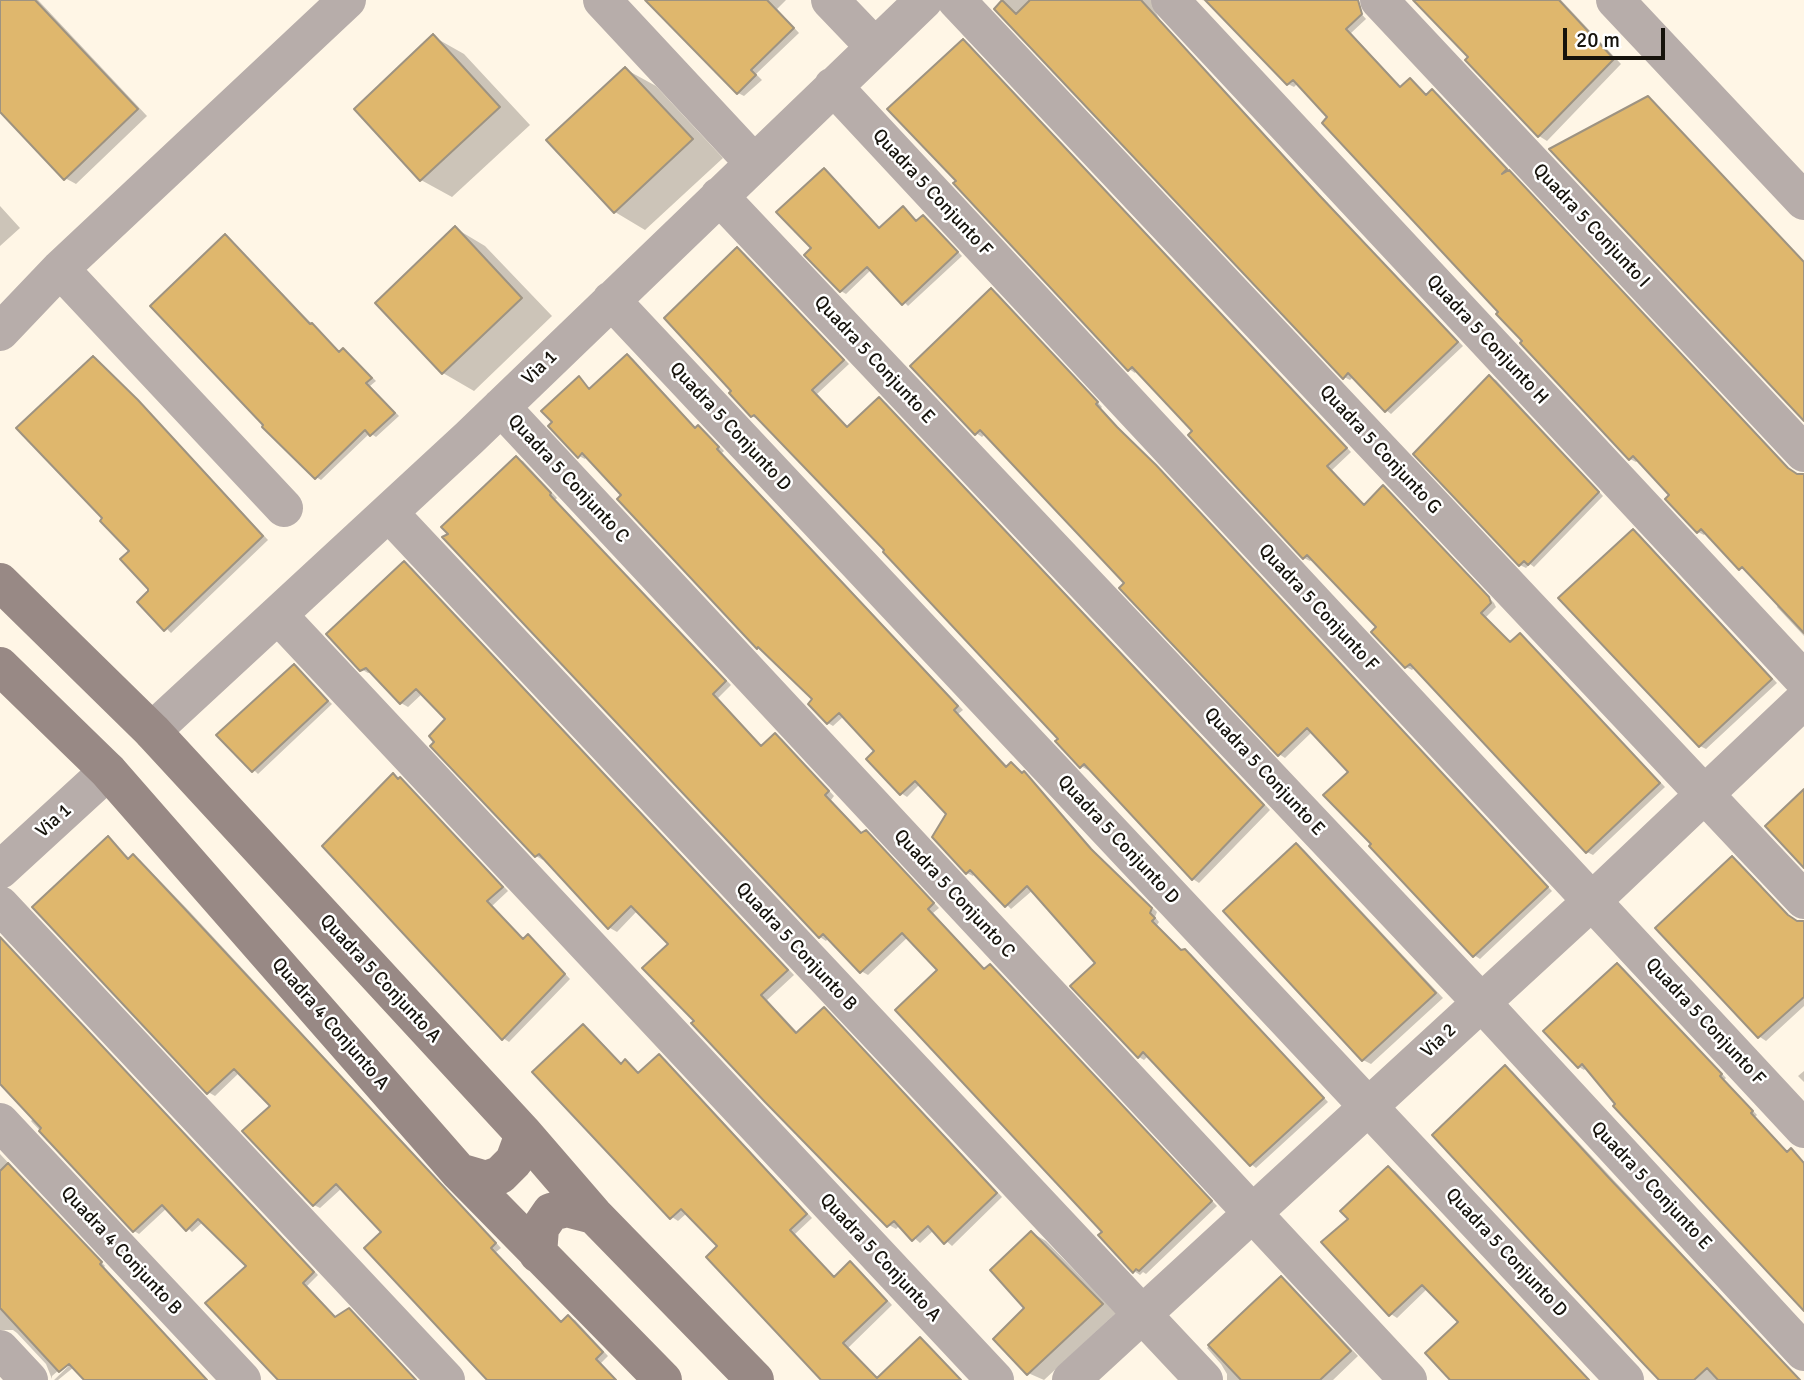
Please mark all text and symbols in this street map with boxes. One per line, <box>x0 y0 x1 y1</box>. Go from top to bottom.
scale bar <box>1566 14 1668 58</box>
text: 20 m <box>1576 27 1620 53</box>
street label: Quadra 5 Conjunto F <box>867 125 997 261</box>
street label: Quadra 5 Conjunto I <box>1528 159 1654 293</box>
street label: Quadra 5 Conjunto H <box>1421 271 1553 409</box>
street label: Quadra 5 Conjunto E <box>809 291 939 429</box>
street label: Via 1 <box>518 346 562 390</box>
street label: Quadra 5 Conjunto D <box>664 358 796 496</box>
street label: Quadra 5 Conjunto G <box>1314 381 1446 519</box>
street label: Quadra 5 Conjunto C <box>503 410 633 548</box>
street label: Quadra 5 Conjunto F <box>1253 540 1383 676</box>
street label: Quadra 5 Conjunto E <box>1199 703 1329 841</box>
street label: Quadra 5 Conjunto D <box>1052 771 1184 909</box>
street label: Via 1 <box>31 799 77 843</box>
street label: Quadra 5 Conjunto C <box>889 825 1019 963</box>
street label: Quadra 5 Conjunto B <box>731 878 861 1016</box>
street label: Quadra 5 Conjunto A <box>315 910 445 1048</box>
street label: Quadra 4 Conjunto A <box>267 953 393 1095</box>
street label: Quadra 5 Conjunto F <box>1640 954 1770 1090</box>
street label: Via 2 <box>1417 1019 1461 1063</box>
street label: Quadra 5 Conjunto E <box>1586 1117 1716 1255</box>
street label: Quadra 4 Conjunto B <box>56 1182 186 1320</box>
street label: Quadra 5 Conjunto D <box>1440 1184 1572 1322</box>
street label: Quadra 5 Conjunto A <box>815 1189 945 1327</box>

